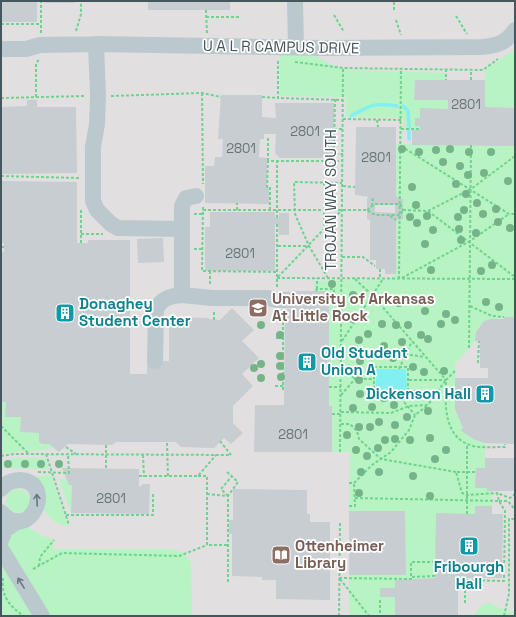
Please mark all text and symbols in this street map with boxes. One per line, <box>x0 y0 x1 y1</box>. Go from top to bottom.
street label: U A L R CAMPUS DRIVE <box>203 36 359 57</box>
house number: 2801 <box>451 96 481 113</box>
house number: 2801 <box>290 123 320 140</box>
street label: TROJAN WAY SOUTH <box>321 129 340 271</box>
house number: 2801 <box>226 140 256 157</box>
house number: 2801 <box>361 149 391 166</box>
house number: 2801 <box>225 245 255 262</box>
place label: University of Arkansas At Little Rock <box>272 289 435 325</box>
place label: Donaghey Student Center <box>79 294 191 330</box>
school or university icon: University of Arkansas At Little Rock <box>247 297 269 319</box>
building icon: Donaghey Student Center <box>54 302 76 324</box>
place label: Old Student Union A <box>321 343 408 379</box>
building icon: Old Student Union A <box>296 351 318 373</box>
building icon: Dickenson Hall <box>474 383 496 405</box>
place label: Dickenson Hall <box>366 384 471 403</box>
house number: 2801 <box>278 426 308 443</box>
house number: 2801 <box>96 490 126 507</box>
one-way arrow <box>34 493 41 506</box>
building icon: Fribourgh Hall <box>458 535 480 557</box>
place label: Ottenheimer Library <box>295 536 384 572</box>
library icon: Ottenheimer Library <box>270 544 292 566</box>
place label: Fribourgh Hall <box>434 557 504 593</box>
one-way arrow <box>17 578 25 589</box>

